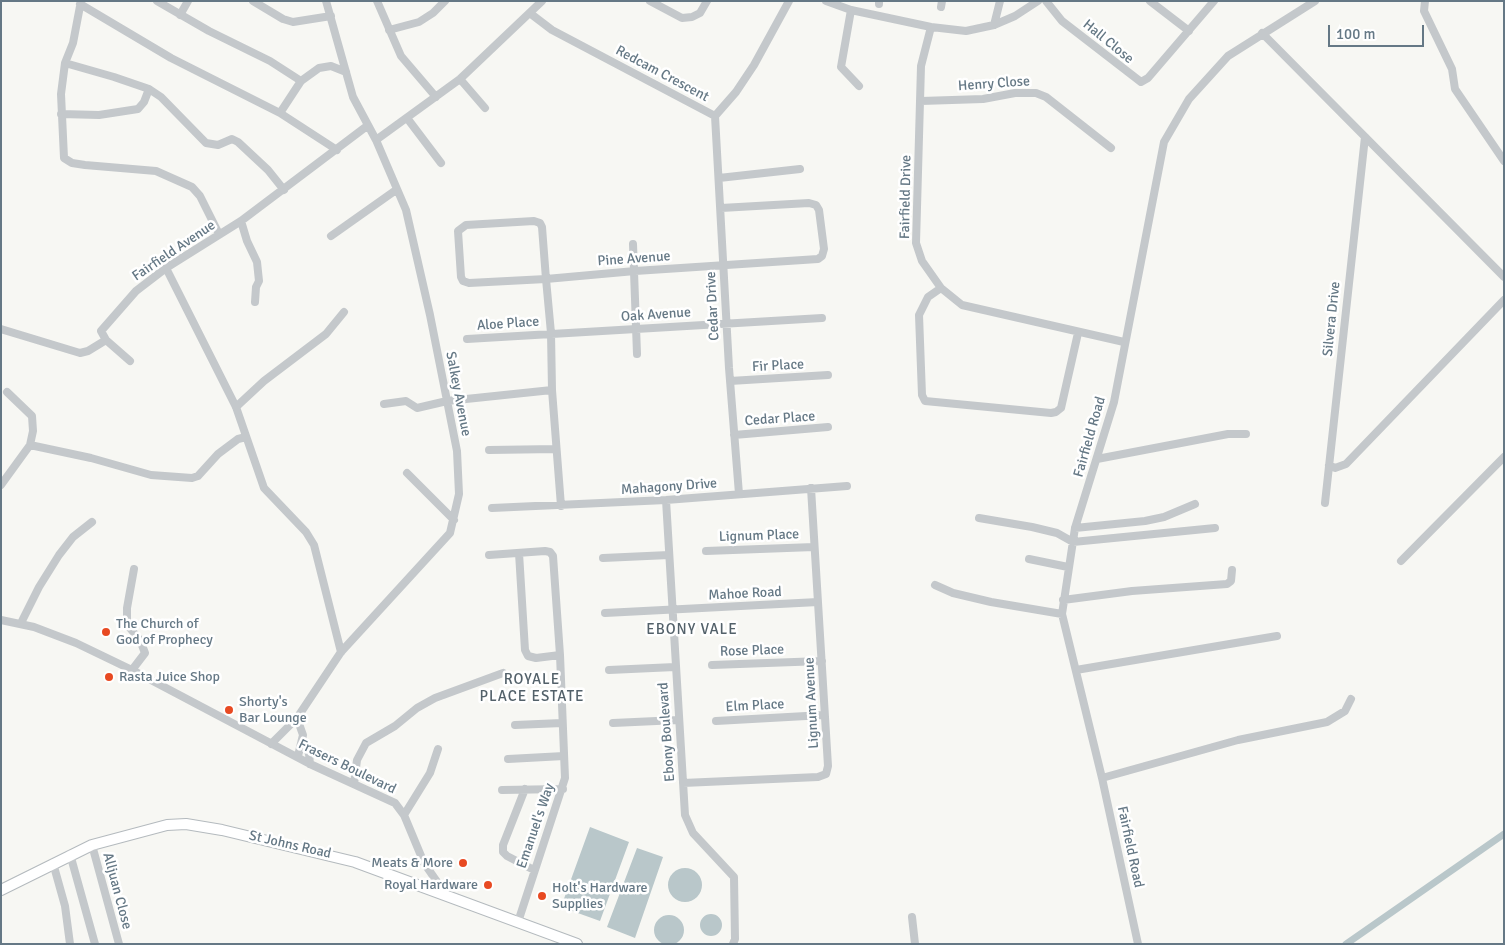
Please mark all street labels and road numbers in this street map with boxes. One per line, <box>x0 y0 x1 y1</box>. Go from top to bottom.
street label: Hall Close <box>1079 16 1137 68</box>
street label: Redcam Crescent <box>613 42 711 106</box>
street label: Henry Close <box>957 73 1031 95</box>
street label: Fairfield Drive <box>897 155 915 239</box>
street label: Fairfield Avenue <box>129 217 219 285</box>
street label: Pine Avenue <box>597 248 671 270</box>
street label: Cedar Drive <box>703 271 723 341</box>
street label: Silvera Drive <box>1320 281 1344 357</box>
street label: Oak Avenue <box>620 304 692 326</box>
street label: Aloe Place <box>476 313 540 335</box>
street label: Salkey Avenue <box>442 350 474 438</box>
street label: Fir Place <box>752 356 804 376</box>
street label: Fairfield Road <box>1070 395 1110 479</box>
street label: Cedar Place <box>744 408 816 430</box>
street label: Mahagony Drive <box>620 475 718 499</box>
street label: Lignum Place <box>719 526 799 546</box>
street label: Mahoe Road <box>708 584 782 604</box>
street label: Rose Place <box>720 641 784 661</box>
street label: Lignum Avenue <box>801 657 823 749</box>
street label: Ebony Boulevard <box>655 682 679 782</box>
street label: Elm Place <box>725 696 785 716</box>
street label: Frasers Boulevard <box>295 736 399 798</box>
street label: Emanuel's Way <box>514 781 558 871</box>
street label: Fairfield Road <box>1113 805 1147 889</box>
street label: St Johns Road <box>247 827 333 863</box>
street label: Alljuan Close <box>99 851 135 931</box>

